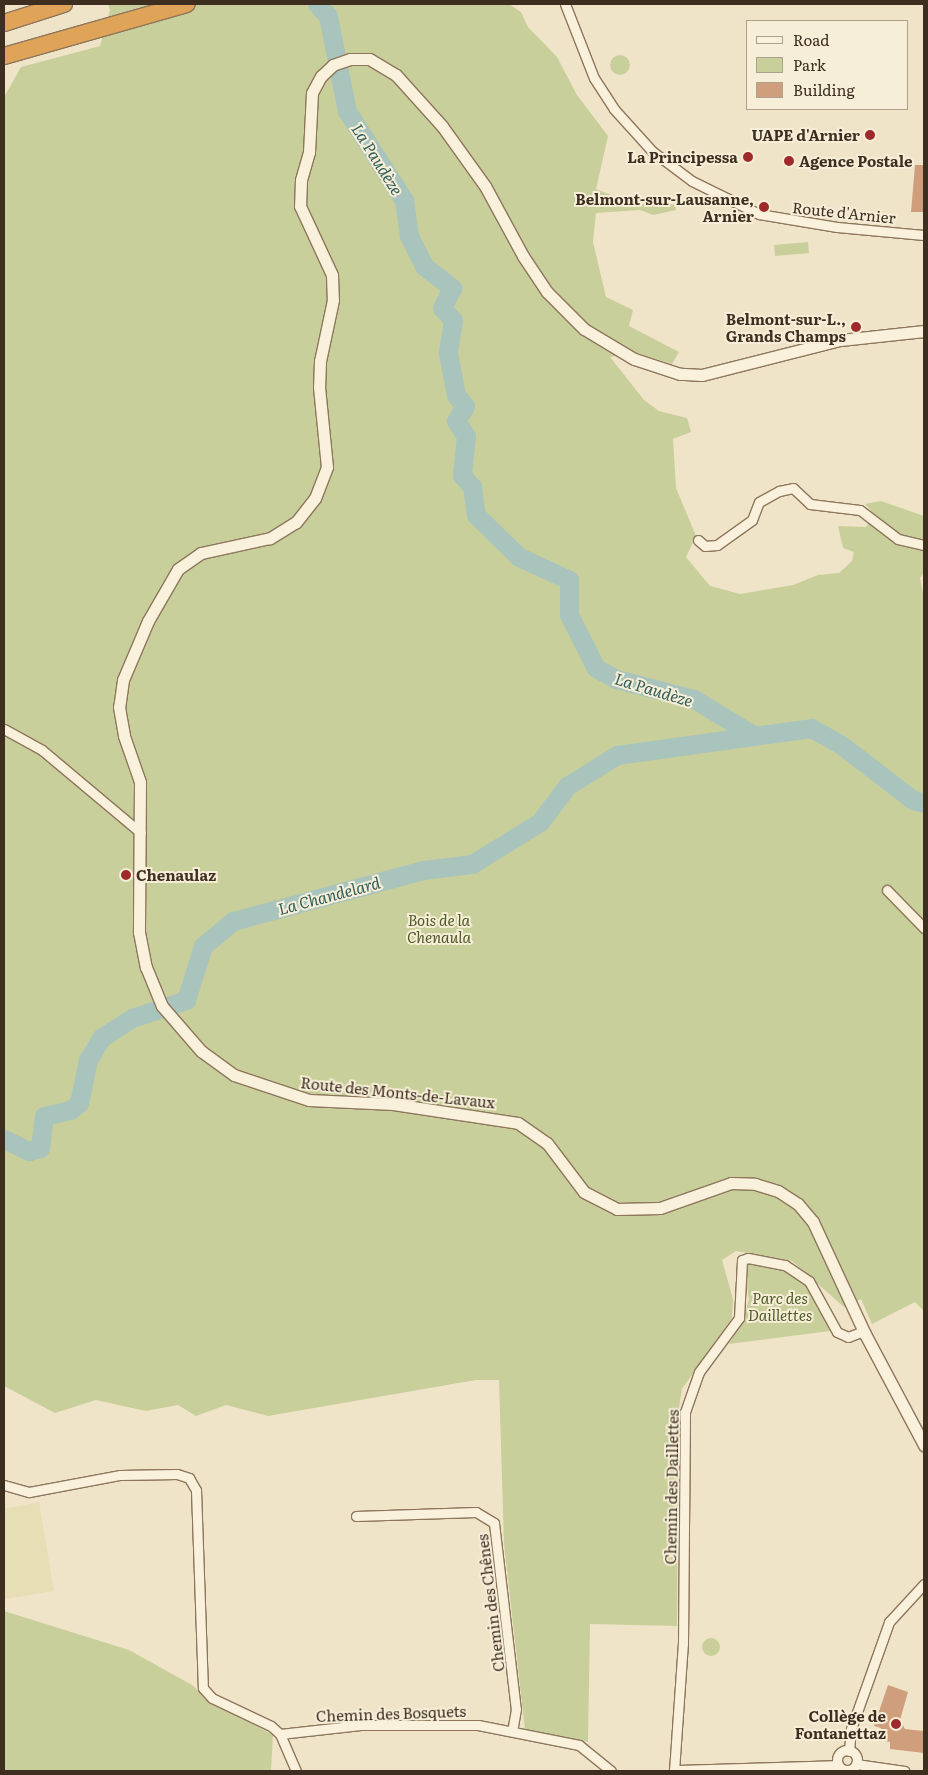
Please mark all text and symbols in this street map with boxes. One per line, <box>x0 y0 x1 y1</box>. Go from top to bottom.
legend <box>746 20 908 110</box>
text: Road <box>793 28 829 51</box>
text: Park <box>793 53 826 76</box>
text: Building <box>793 78 855 101</box>
water label: La Paudèze <box>348 120 408 198</box>
place label: UAPE d'Arnier <box>751 126 860 144</box>
marker: UAPE d'Arnier <box>864 129 876 141</box>
place label: La Principessa <box>627 148 738 166</box>
marker: La Principessa <box>742 151 754 163</box>
place label: Agence Postale <box>799 152 913 170</box>
marker: Agence Postale <box>783 155 795 167</box>
place label: Belmont-sur-Lausanne, Arnier <box>575 189 754 224</box>
street label: Route d'Arnier <box>791 198 897 226</box>
marker: Belmont-sur-Lausanne, Arnier <box>758 201 770 213</box>
place label: Belmont-sur-L., Grands Champs <box>726 309 846 344</box>
marker: Belmont-sur-L., Grands Champs <box>850 321 862 333</box>
water label: La Paudèze <box>613 668 695 710</box>
place label: Chenaulaz <box>136 866 216 884</box>
marker: Chenaulaz <box>120 869 132 881</box>
water label: La Chandelard <box>276 872 382 918</box>
park label: Bois de la Chenaula <box>407 910 471 945</box>
street label: Route des Monts-de-Lavaux <box>300 1073 496 1111</box>
park label: Parc des Daillettes <box>748 1288 812 1323</box>
street label: Chemin des Daillettes <box>661 1409 681 1565</box>
street label: Chemin des Chênes <box>473 1533 507 1673</box>
street label: Chemin des Bosquets <box>316 1701 466 1725</box>
place label: Collège de Fontanettaz <box>795 1706 886 1741</box>
marker: Collège de Fontanettaz <box>890 1718 902 1730</box>

